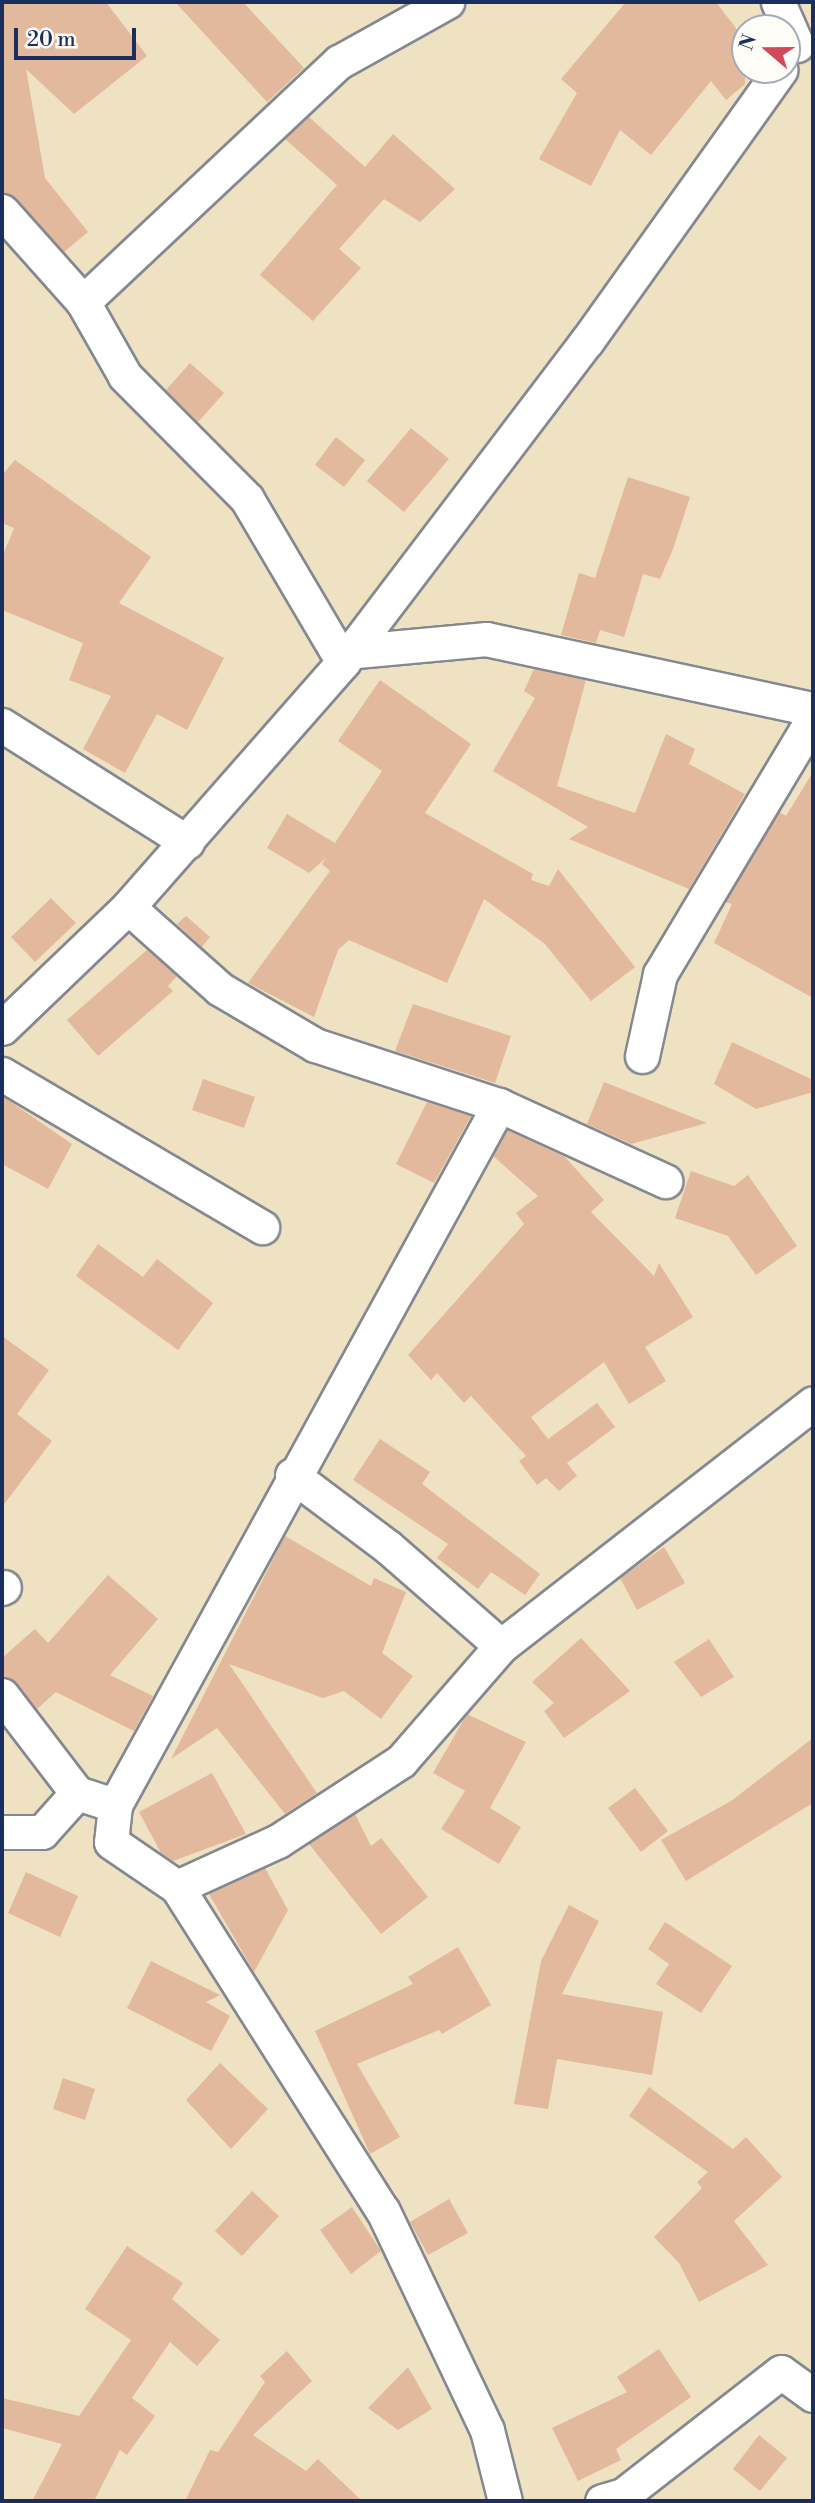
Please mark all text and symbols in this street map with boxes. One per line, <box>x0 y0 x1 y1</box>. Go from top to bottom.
scale bar <box>18 14 140 58</box>
north arrow <box>731 14 801 84</box>
text: 20 m <box>27 27 76 53</box>
text: N <box>734 31 762 54</box>

